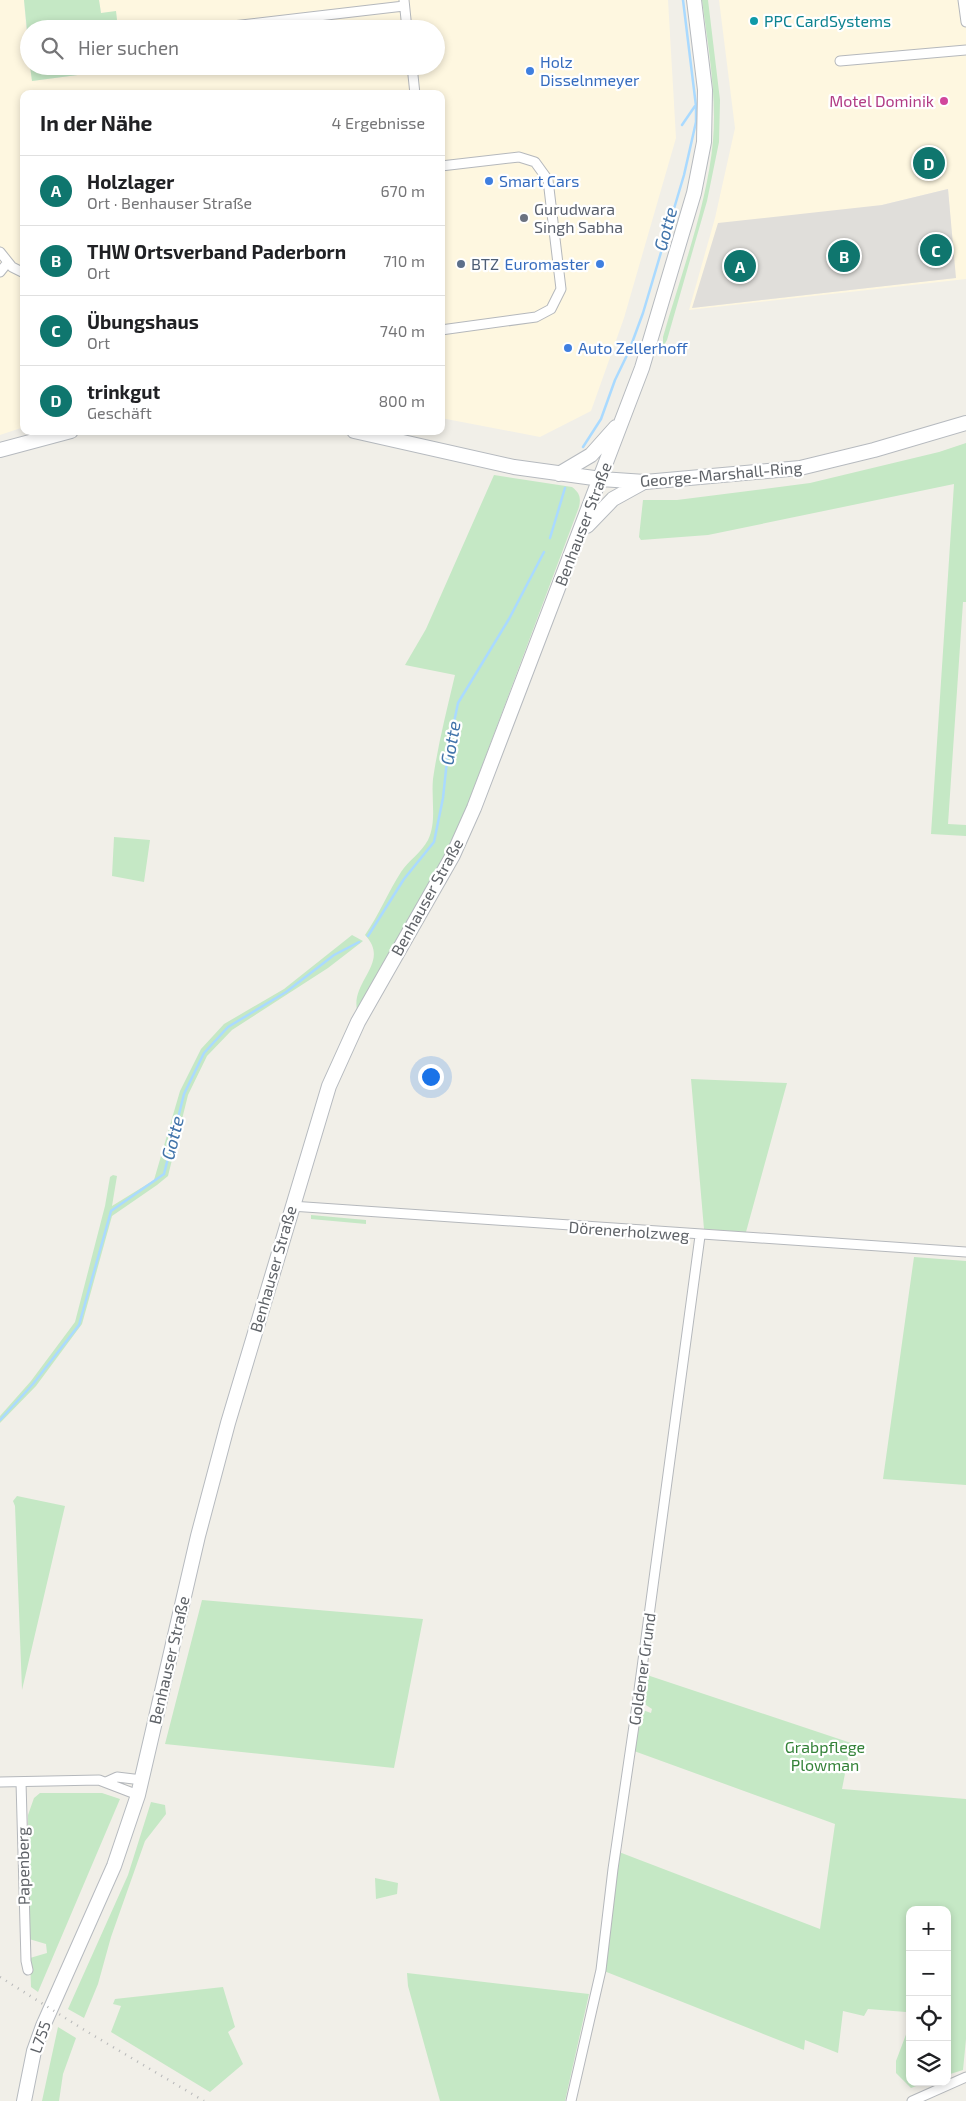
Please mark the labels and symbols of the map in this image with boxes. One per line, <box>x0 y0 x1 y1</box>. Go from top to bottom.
place label: PPC CardSystems <box>764 11 891 30</box>
marker: PPC CardSystems <box>748 15 760 27</box>
place label: Holz Disselnmeyer <box>540 52 640 89</box>
marker: Holz Disselnmeyer <box>524 65 536 77</box>
place label: Motel Dominik <box>829 91 934 110</box>
marker: Motel Dominik <box>938 95 950 107</box>
pin: D <box>913 144 945 182</box>
place label: Smart Cars <box>499 171 579 190</box>
marker: Smart Cars <box>483 175 495 187</box>
place label: Gurudwara Singh Sabha <box>534 199 623 236</box>
water label: Gotte <box>649 204 682 253</box>
marker: Gurudwara Singh Sabha <box>518 212 530 224</box>
pin: C <box>920 231 952 269</box>
pin: B <box>828 237 860 275</box>
pin: A <box>724 247 756 285</box>
place label: BTZ <box>471 254 499 273</box>
place label: Euromaster <box>505 254 591 273</box>
marker: BTZ <box>455 258 467 270</box>
marker: Euromaster <box>594 258 606 270</box>
place label: Auto Zellerhoff <box>578 338 688 357</box>
marker: Auto Zellerhoff <box>562 342 574 354</box>
street label: George-Marshall-Ring <box>639 457 803 490</box>
street label: Benhauser Straße <box>550 459 615 588</box>
water label: Gotte <box>435 719 465 767</box>
street label: Benhauser Straße <box>387 835 467 959</box>
your location <box>418 1064 444 1090</box>
water label: Gotte <box>156 1113 188 1162</box>
street label: Benhauser Straße <box>245 1203 300 1334</box>
street label: Dörenerholzweg <box>568 1217 690 1244</box>
street label: Benhauser Straße <box>145 1594 192 1726</box>
street label: Goldener Grund <box>624 1612 659 1726</box>
park label: Grabpflege Plowman <box>785 1737 865 1774</box>
street label: Papenberg <box>12 1827 33 1905</box>
street label: L755 <box>25 2018 54 2056</box>

